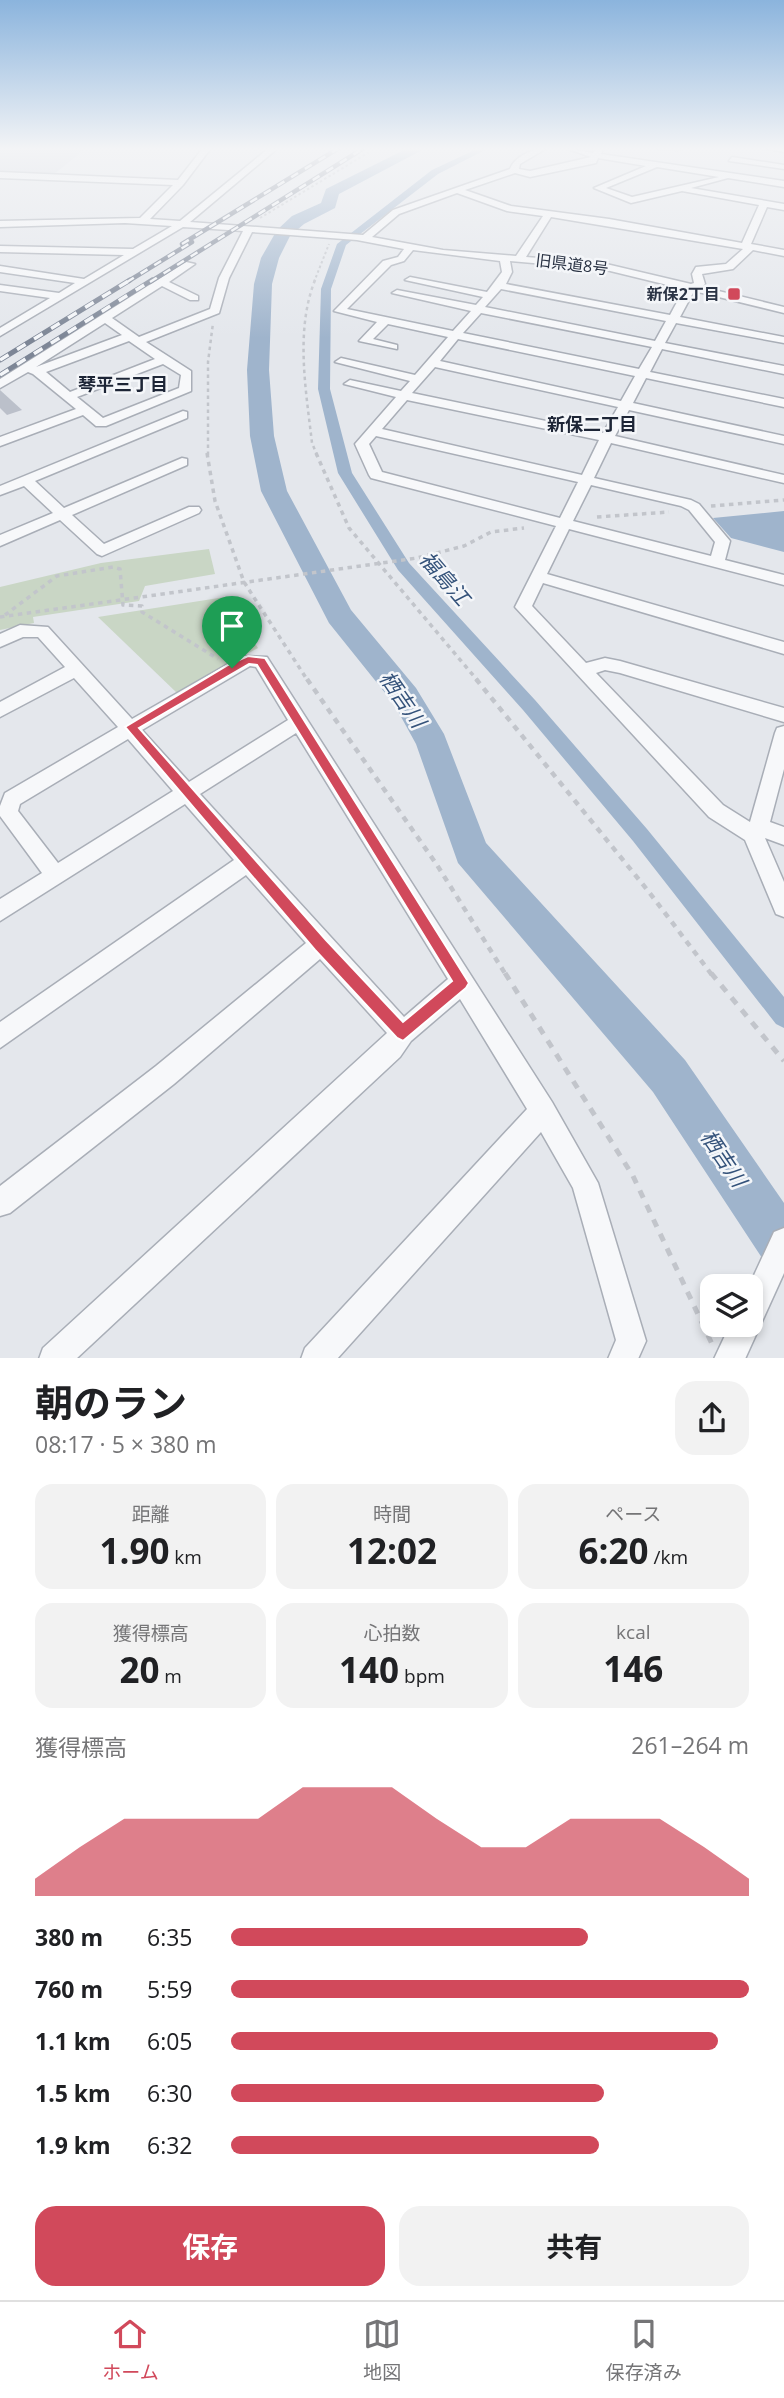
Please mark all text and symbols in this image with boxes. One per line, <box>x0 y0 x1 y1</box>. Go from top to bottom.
street label: 旧県道8号 <box>534 249 610 279</box>
place label: 新保2丁目 <box>647 283 720 305</box>
marker: 新保2丁目 <box>726 286 742 302</box>
district label: 琴平三丁目 <box>78 372 168 396</box>
district label: 新保二丁目 <box>547 412 637 436</box>
water label: 福島江 <box>414 545 478 612</box>
pin <box>202 596 262 668</box>
icon: arrive <box>213 607 251 645</box>
water label: 栖吉川 <box>373 665 434 734</box>
water label: 栖吉川 <box>695 1124 754 1194</box>
map controls <box>700 1274 763 1337</box>
button: layers <box>700 1274 763 1337</box>
text: 朝のラン <box>35 1376 187 1428</box>
button: share <box>675 1381 749 1455</box>
text: 08:17 · 5 × 380 m <box>35 1428 217 1460</box>
text: 距離 <box>132 1501 170 1527</box>
text: 時間 <box>373 1501 411 1527</box>
text: ペース <box>605 1501 661 1527</box>
text: 1.90 <box>99 1527 169 1574</box>
text: 12:02 <box>347 1527 437 1574</box>
text: 6:20 <box>579 1527 649 1574</box>
text: km <box>169 1544 202 1570</box>
text: /km <box>649 1544 688 1570</box>
text: kcal <box>616 1619 651 1645</box>
text: 獲得標高 <box>113 1620 189 1646</box>
text: 心拍数 <box>363 1620 421 1646</box>
text: 146 <box>603 1645 663 1692</box>
text: 20 <box>119 1646 159 1693</box>
text: 140 <box>339 1646 399 1693</box>
text: m <box>159 1663 182 1689</box>
text: bpm <box>399 1663 445 1689</box>
text: 261–264 m <box>631 1729 749 1761</box>
text: 獲得標高 <box>35 1731 127 1763</box>
text: 380 m <box>35 1921 103 1953</box>
text: 6:35 <box>147 1921 193 1953</box>
text: 760 m <box>35 1973 103 2005</box>
text: 5:59 <box>147 1973 193 2005</box>
text: 1.1 km <box>35 2025 111 2057</box>
text: 6:05 <box>147 2025 193 2057</box>
text: 1.5 km <box>35 2077 111 2109</box>
text: 6:30 <box>147 2077 193 2109</box>
text: 1.9 km <box>35 2129 111 2161</box>
text: 6:32 <box>147 2129 193 2161</box>
button: 保存 <box>35 2206 385 2286</box>
button: 共有 <box>399 2206 749 2286</box>
tab: ホーム <box>102 2315 159 2385</box>
tab: 地図 <box>363 2315 401 2385</box>
tab: 保存済み <box>606 2315 682 2385</box>

